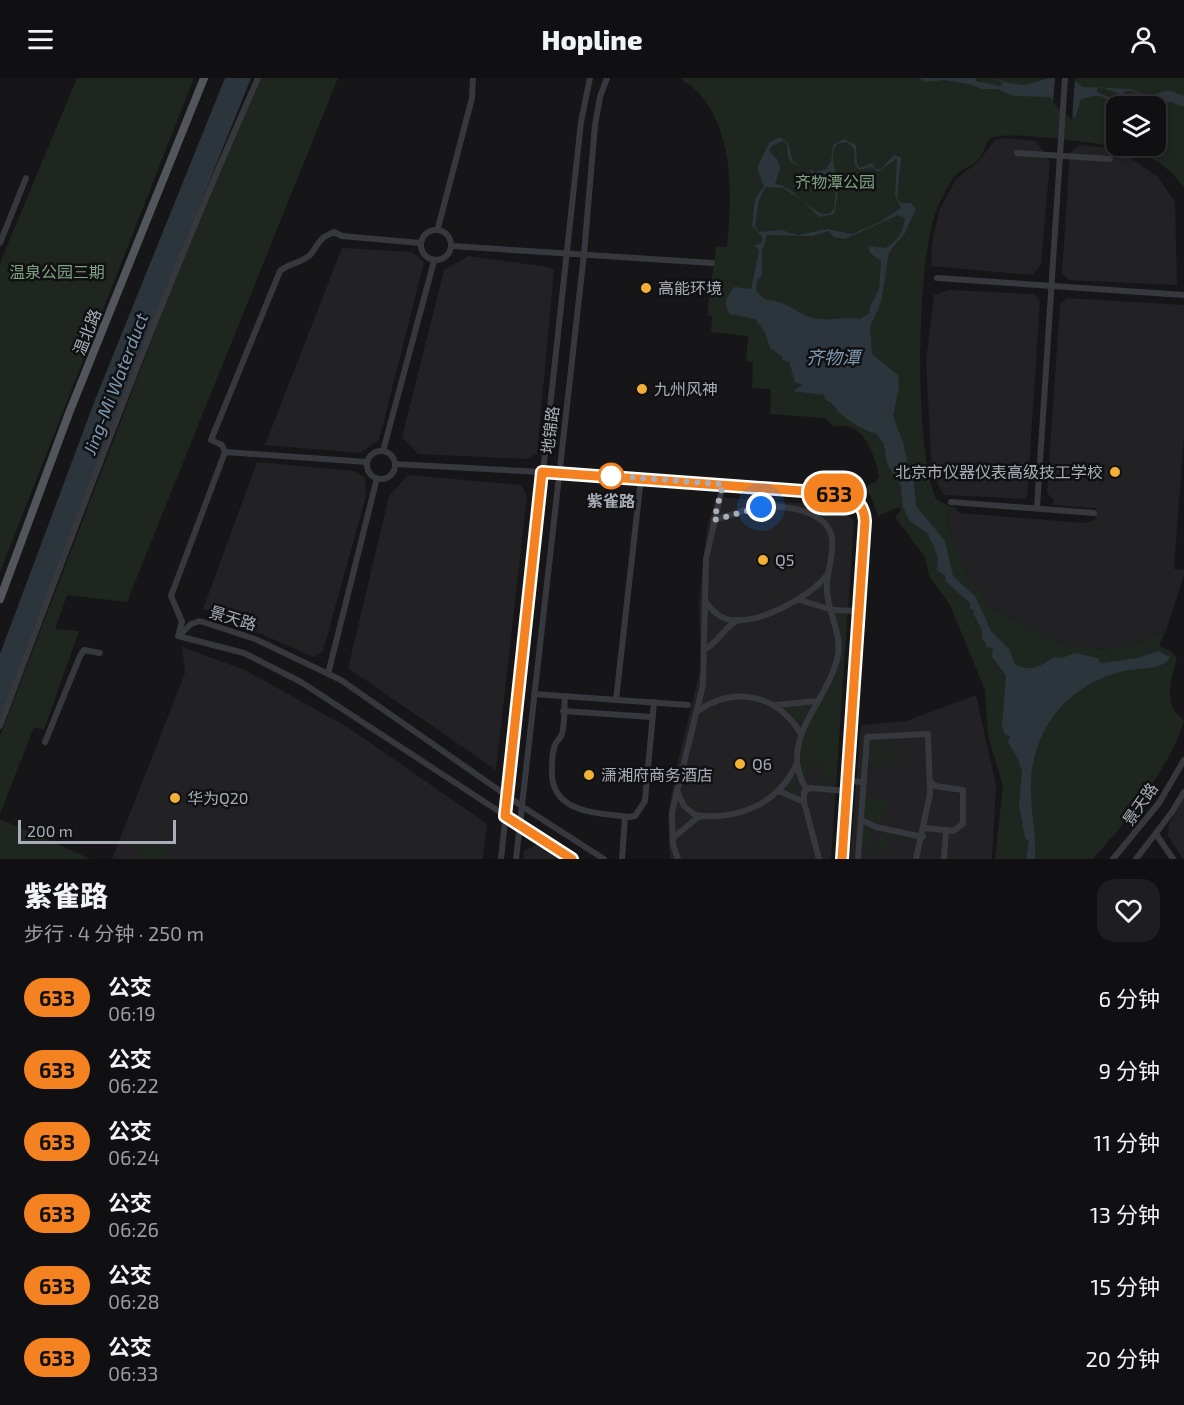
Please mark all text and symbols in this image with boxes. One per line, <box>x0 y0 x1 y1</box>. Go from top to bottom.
icon: menu <box>24 23 57 56</box>
text: Hopline <box>541 23 643 55</box>
icon: person <box>1127 23 1160 56</box>
map controls <box>1106 96 1166 156</box>
button: layers <box>1106 96 1166 156</box>
park label: 齐物潭公园 <box>795 172 875 191</box>
park label: 温泉公园三期 <box>9 262 105 281</box>
place label: 高能环境 <box>658 278 722 297</box>
marker: 高能环境 <box>639 281 653 295</box>
street label: 温北路 <box>69 306 104 358</box>
water label: Jing-Mi Waterduct <box>78 310 152 458</box>
water label: 齐物潭 <box>806 346 863 368</box>
place label: 九州风神 <box>654 379 718 398</box>
marker: 九州风神 <box>635 382 649 396</box>
street label: 地锦路 <box>537 405 562 455</box>
place label: 北京市仪器仪表高级技工学校 <box>895 462 1103 481</box>
marker: 紫雀路 <box>598 463 624 489</box>
marker: 北京市仪器仪表高级技工学校 <box>1108 465 1122 479</box>
line badge: 633 <box>800 474 868 512</box>
text: 633 <box>816 481 852 506</box>
place label: 紫雀路 <box>587 491 635 510</box>
your location <box>746 492 776 522</box>
place label: Q5 <box>775 550 794 570</box>
marker: Q5 <box>756 553 770 567</box>
street label: 景天路 <box>207 601 259 634</box>
place label: Q6 <box>752 754 772 774</box>
marker: Q6 <box>733 757 747 771</box>
place label: 潇湘府商务酒店 <box>601 765 713 784</box>
marker: 潇湘府商务酒店 <box>582 768 596 782</box>
street label: 景天路 <box>1118 779 1161 829</box>
place label: 华为Q20 <box>187 788 248 808</box>
marker: 华为Q20 <box>168 791 182 805</box>
scale bar <box>18 817 176 844</box>
text: 200 m <box>27 821 73 840</box>
text: 紫雀路 <box>24 878 108 912</box>
button: heart <box>1097 879 1160 942</box>
text: 步行 · 4 分钟 · 250 m <box>24 921 204 945</box>
text: 公交 <box>108 973 152 999</box>
text: 633 <box>39 985 75 1010</box>
text: 6 分钟 <box>1099 985 1160 1011</box>
text: 06:19 <box>108 1001 156 1025</box>
text: 公交 <box>108 1045 152 1071</box>
text: 633 <box>39 1057 75 1082</box>
text: 9 分钟 <box>1099 1057 1160 1083</box>
text: 06:22 <box>108 1073 159 1097</box>
text: 公交 <box>108 1117 152 1143</box>
text: 633 <box>39 1129 75 1154</box>
text: 11 分钟 <box>1094 1129 1160 1155</box>
text: 06:24 <box>108 1145 160 1169</box>
text: 公交 <box>108 1189 152 1215</box>
text: 633 <box>39 1201 75 1226</box>
text: 13 分钟 <box>1090 1201 1160 1227</box>
text: 06:26 <box>108 1217 159 1241</box>
text: 公交 <box>108 1261 152 1287</box>
text: 633 <box>39 1273 75 1298</box>
text: 15 分钟 <box>1091 1273 1160 1299</box>
text: 06:28 <box>108 1289 160 1313</box>
text: 公交 <box>108 1333 152 1359</box>
text: 633 <box>39 1345 75 1370</box>
text: 20 分钟 <box>1085 1345 1160 1371</box>
text: 06:33 <box>108 1361 158 1385</box>

